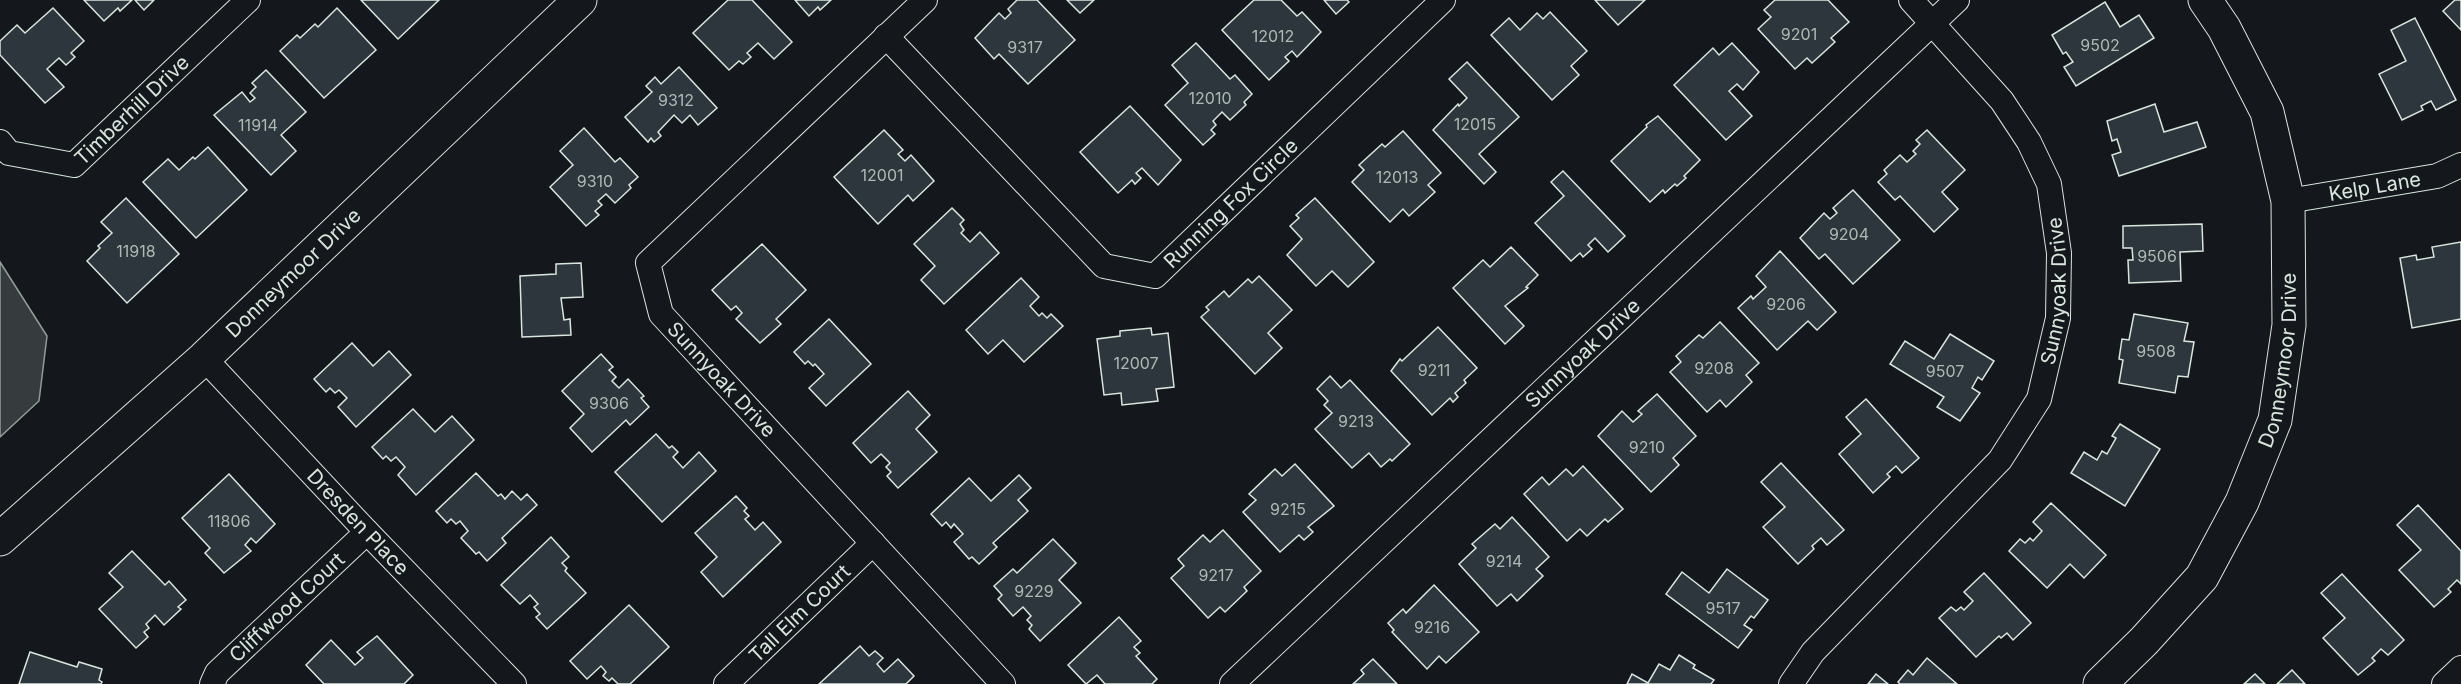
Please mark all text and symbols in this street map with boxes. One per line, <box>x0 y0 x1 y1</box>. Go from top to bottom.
house number: 9201 <box>1781 24 1817 44</box>
house number: 12012 <box>1252 26 1294 46</box>
house number: 9502 <box>2080 35 2120 55</box>
house number: 9317 <box>1007 37 1043 57</box>
street label: Timberhill Drive <box>70 50 194 170</box>
house number: 12010 <box>1189 88 1231 108</box>
house number: 9312 <box>658 90 694 110</box>
house number: 12015 <box>1454 114 1496 134</box>
house number: 11914 <box>238 115 278 135</box>
street label: Running Fox Circle <box>1159 133 1303 273</box>
house number: 12001 <box>861 165 903 185</box>
house number: 12013 <box>1376 167 1418 187</box>
street label: Kelp Lane <box>2327 167 2423 206</box>
house number: 9310 <box>577 171 613 191</box>
street label: Donneymoor Drive <box>221 203 366 343</box>
street label: Sunnyoak Drive <box>2035 216 2071 367</box>
house number: 9204 <box>1829 224 1869 244</box>
house number: 11918 <box>116 241 156 261</box>
house number: 9506 <box>2137 246 2177 266</box>
street label: Donneymoor Drive <box>2253 273 2301 451</box>
street label: Sunnyoak Drive <box>1520 294 1645 413</box>
house number: 9206 <box>1766 294 1806 314</box>
street label: Sunnyoak Drive <box>662 317 781 442</box>
house number: 9508 <box>2136 341 2176 361</box>
house number: 12007 <box>1113 353 1159 373</box>
house number: 9208 <box>1694 358 1734 378</box>
house number: 9211 <box>1418 360 1450 380</box>
house number: 9507 <box>1926 361 1964 381</box>
house number: 9306 <box>589 393 629 413</box>
house number: 9213 <box>1338 411 1374 431</box>
house number: 9210 <box>1629 437 1665 457</box>
street label: Dresden Place <box>302 464 414 580</box>
house number: 9215 <box>1270 499 1306 519</box>
house number: 11806 <box>208 511 250 531</box>
street label: Cliffwood Court <box>224 547 350 667</box>
house number: 9214 <box>1486 551 1522 571</box>
street label: Tall Elm Court <box>744 559 855 667</box>
house number: 9217 <box>1198 565 1234 585</box>
house number: 9229 <box>1014 581 1054 601</box>
house number: 9517 <box>1705 598 1741 618</box>
house number: 9216 <box>1414 617 1450 637</box>

